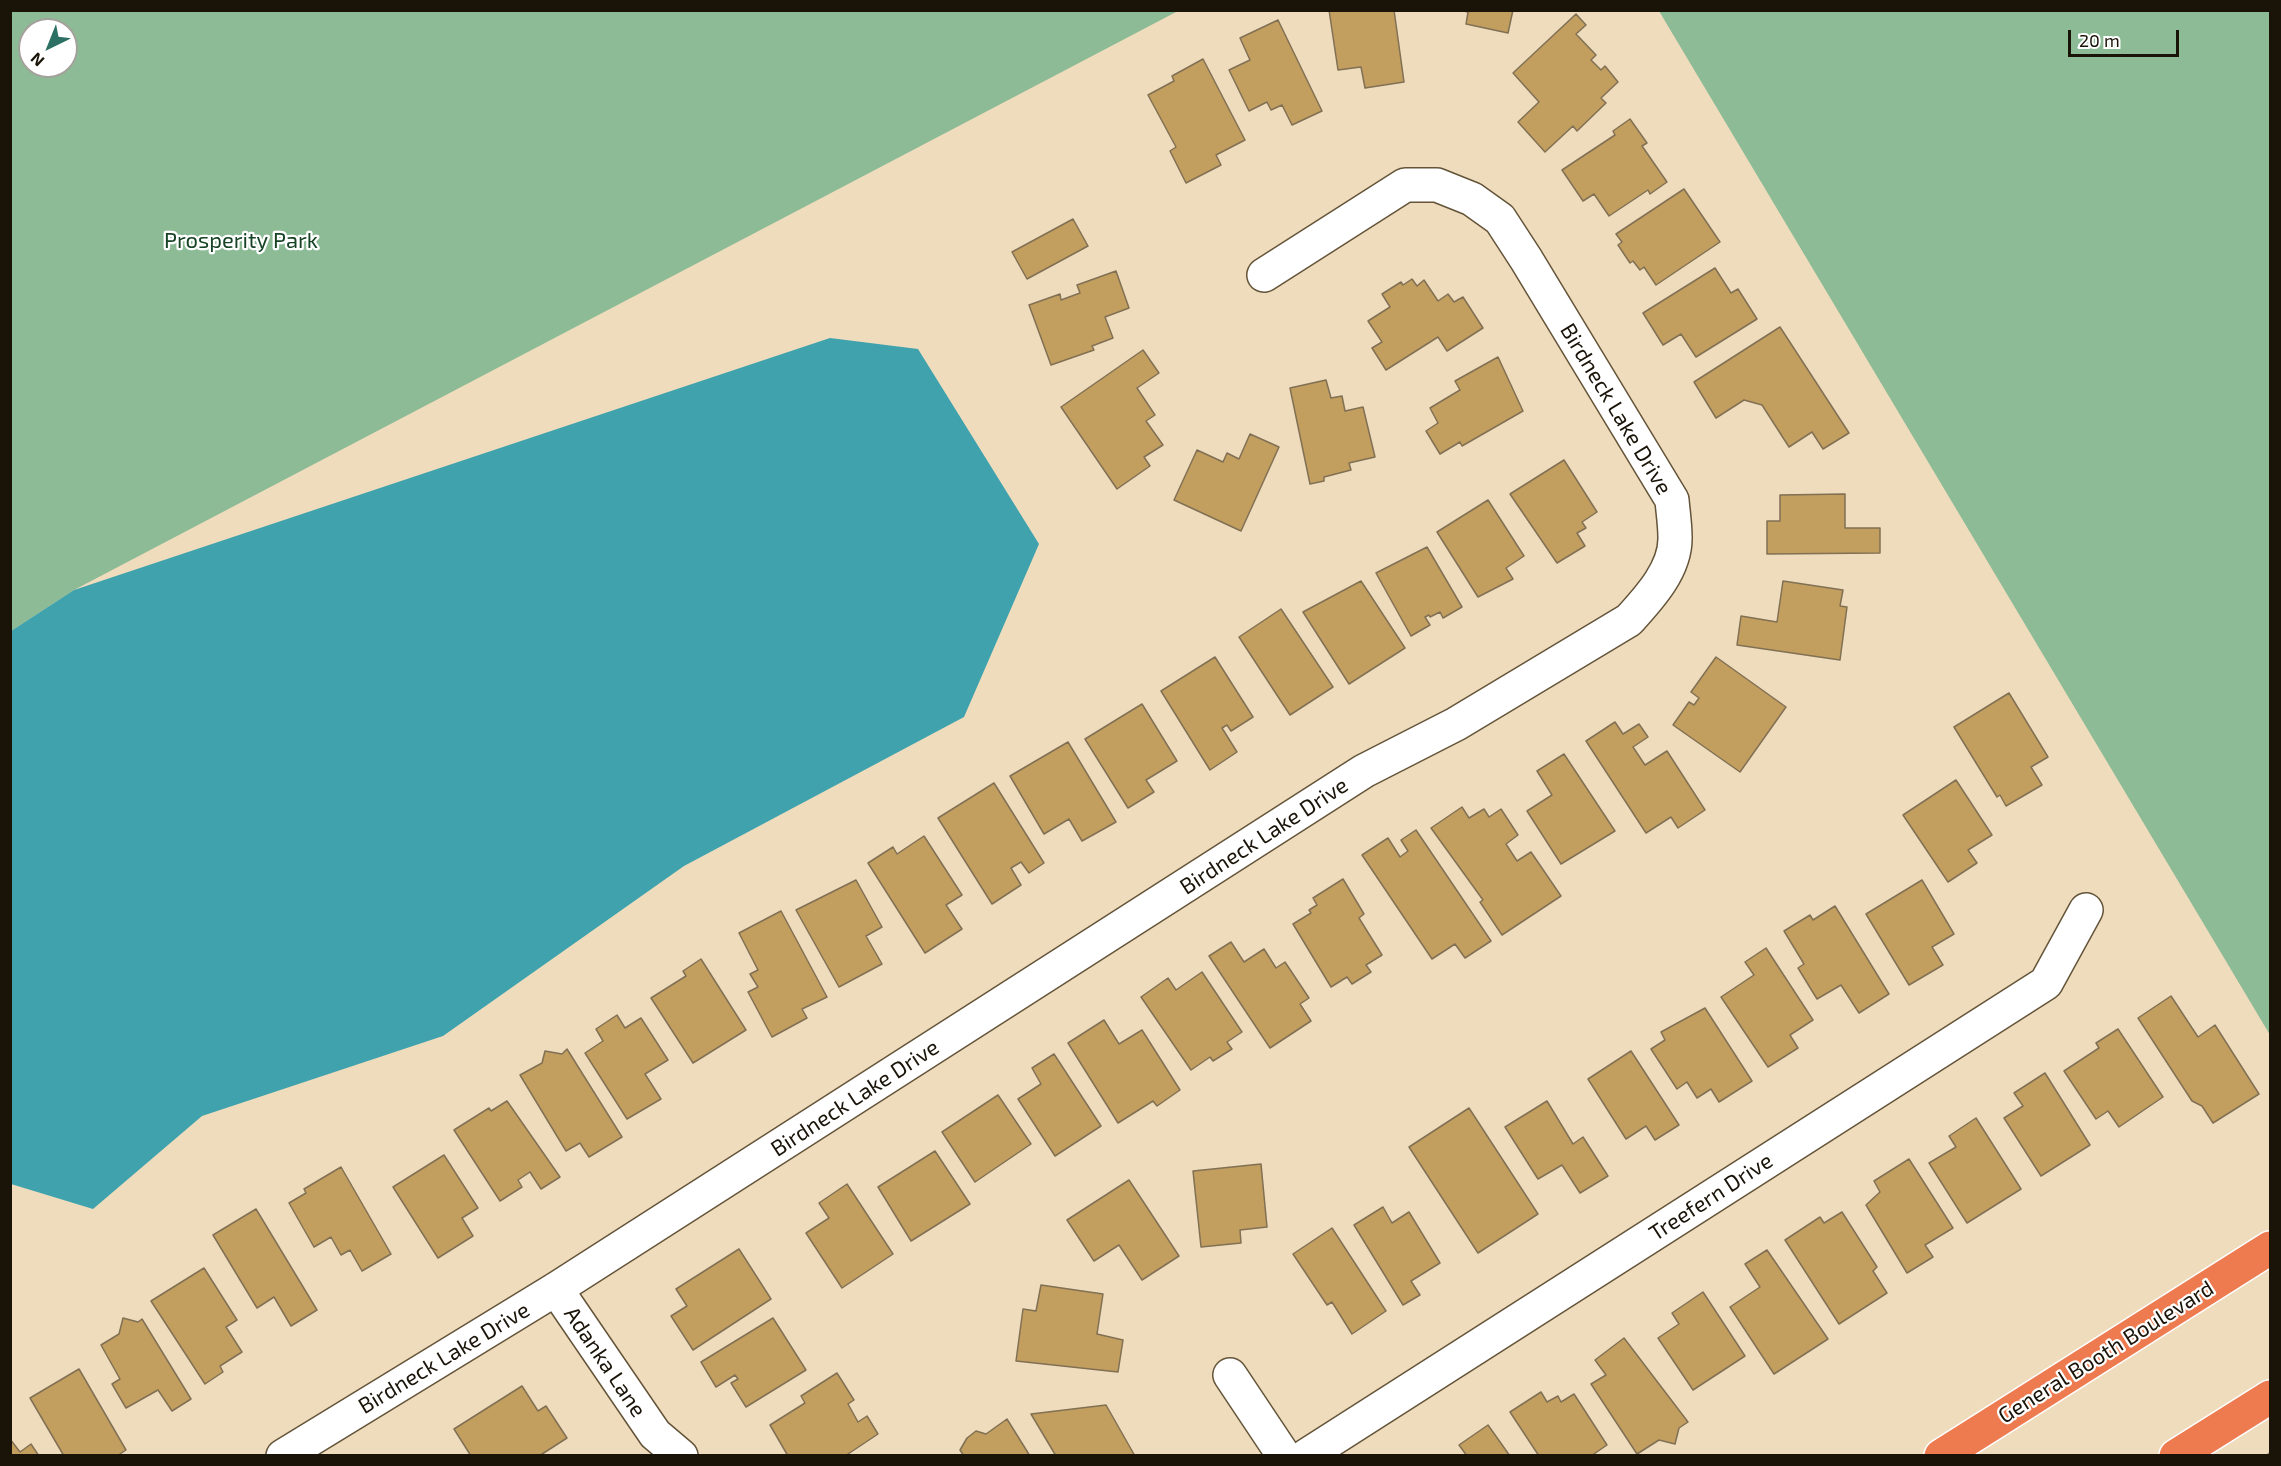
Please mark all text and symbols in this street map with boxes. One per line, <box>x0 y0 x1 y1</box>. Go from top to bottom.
north arrow <box>18 18 78 78</box>
scale bar <box>2071 18 2182 56</box>
text: 20 m <box>2079 29 2120 51</box>
text: N <box>26 49 47 71</box>
park label: Prosperity Park <box>164 228 318 254</box>
street label: Birdneck Lake Drive <box>1554 319 1678 499</box>
street label: Birdneck Lake Drive <box>1175 772 1353 900</box>
street label: Birdneck Lake Drive <box>766 1034 944 1162</box>
street label: Treefern Drive <box>1644 1147 1778 1247</box>
street label: General Booth Boulevard <box>1993 1275 2219 1429</box>
street label: Birdneck Lake Drive <box>354 1296 534 1420</box>
street label: Adanka Lane <box>558 1302 652 1422</box>

